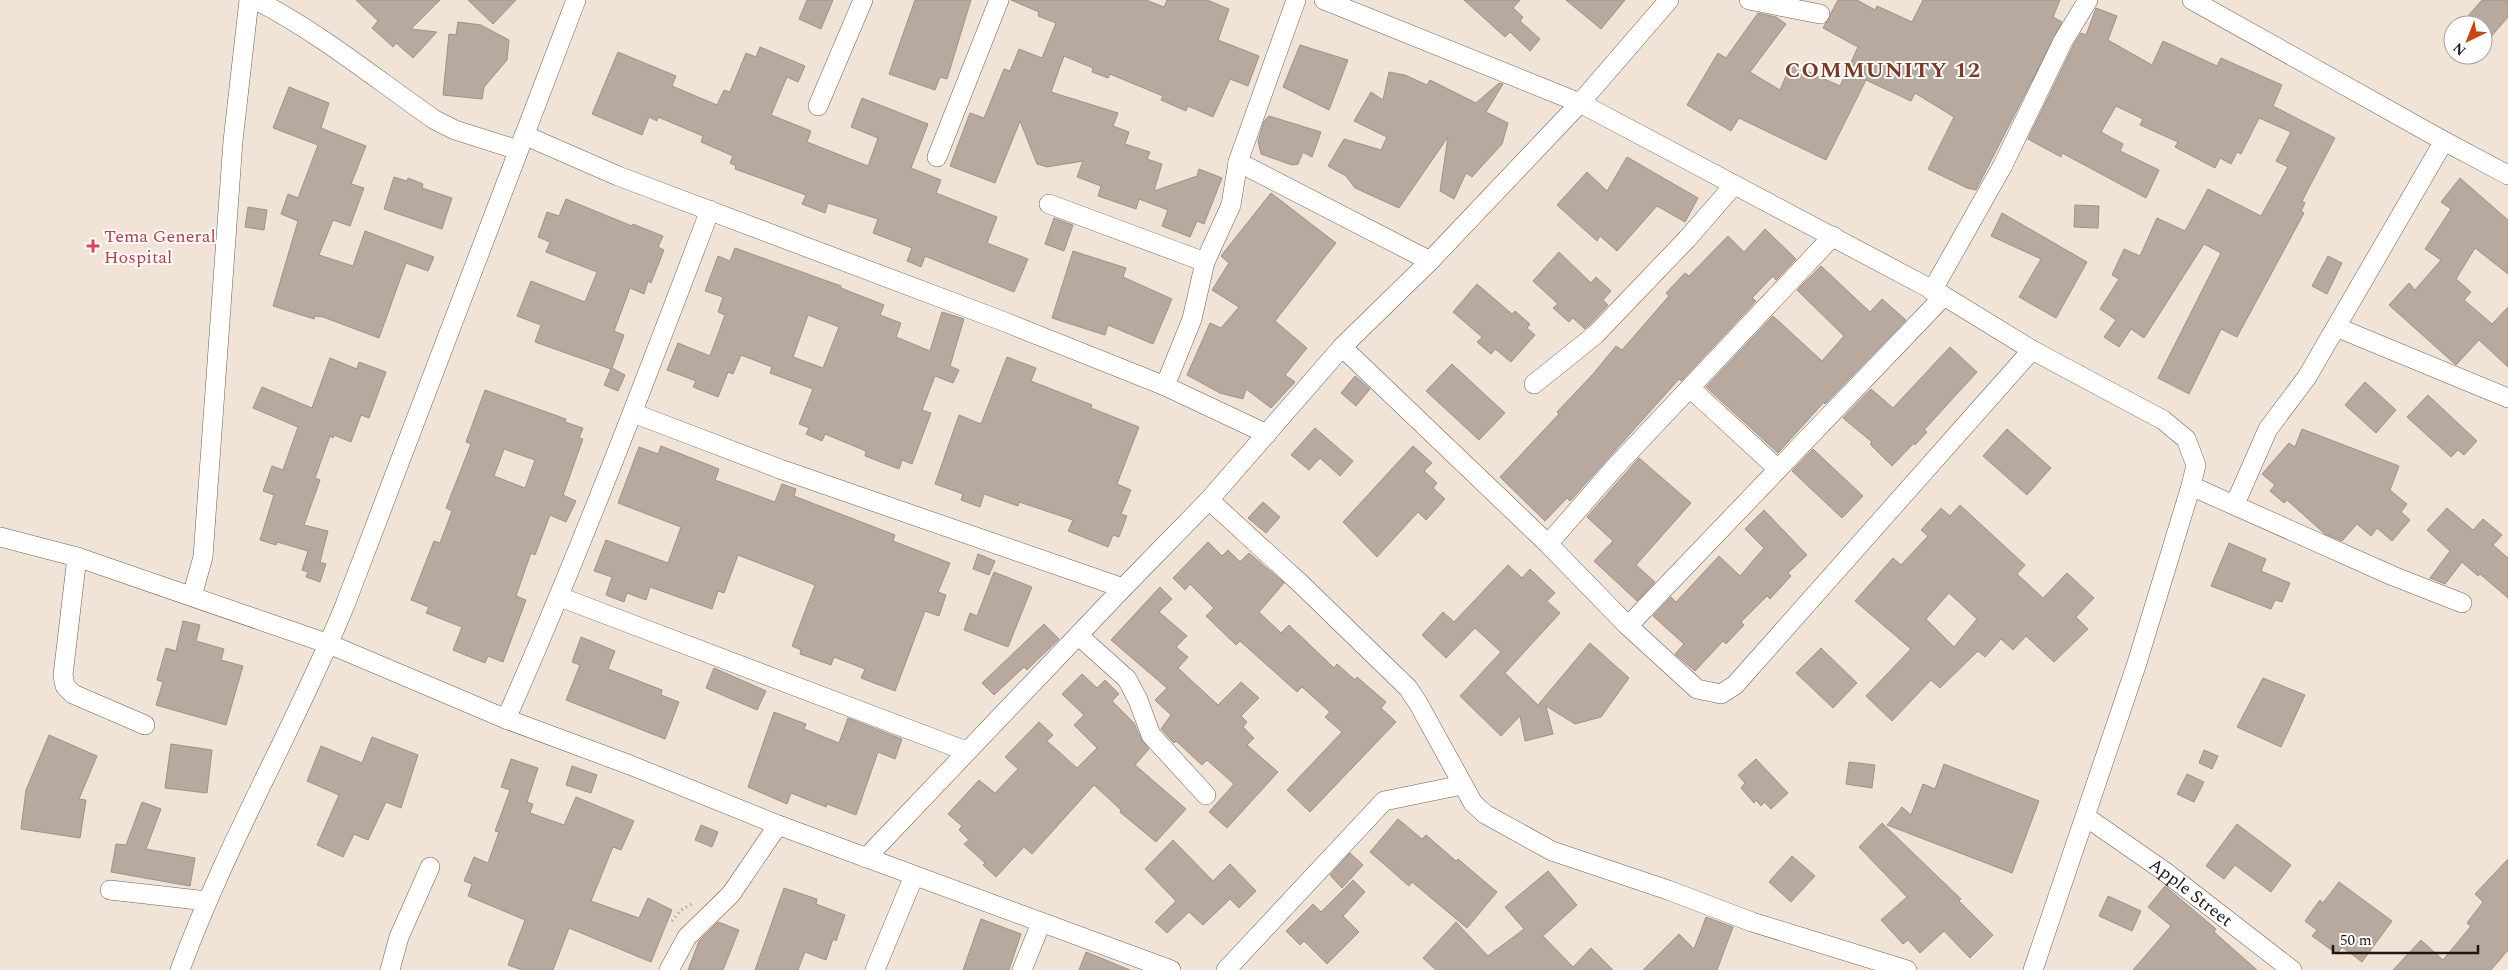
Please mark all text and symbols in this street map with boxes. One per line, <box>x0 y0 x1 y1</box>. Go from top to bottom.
north arrow <box>2443 15 2493 65</box>
text: N <box>2448 38 2471 61</box>
district label: COMMUNITY 12 <box>1785 54 1981 87</box>
place label: Tema General Hospital <box>104 223 216 271</box>
marker: Tema General Hospital <box>86 239 100 253</box>
street label: Apple Street <box>2143 851 2239 933</box>
scale bar <box>2333 922 2478 954</box>
text: 50 m <box>2340 929 2372 952</box>

